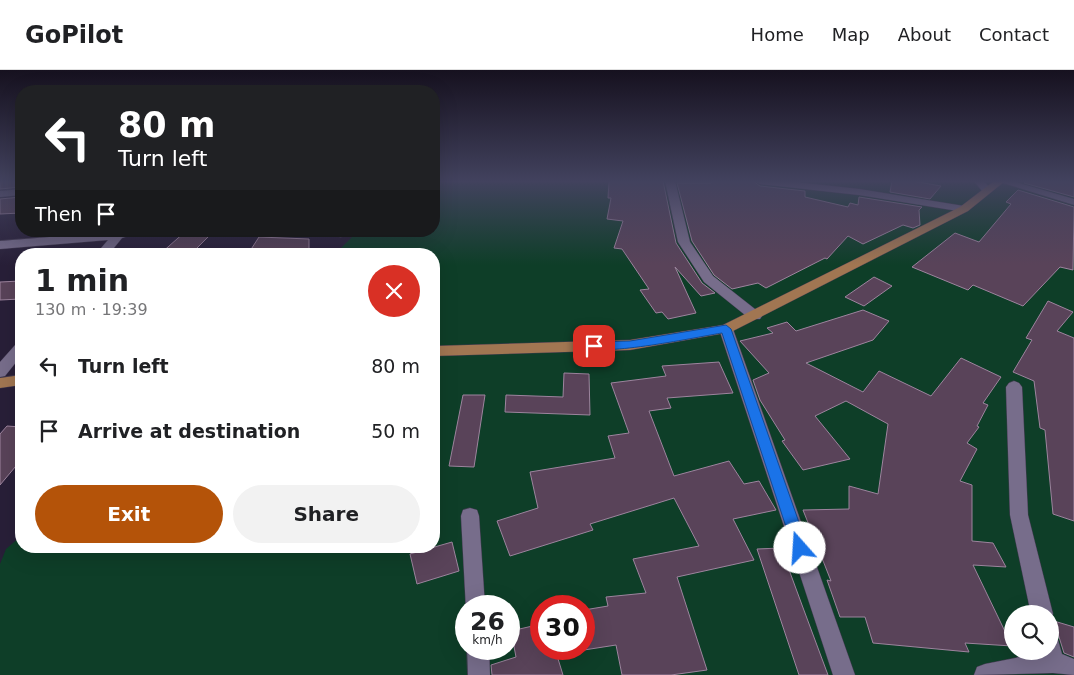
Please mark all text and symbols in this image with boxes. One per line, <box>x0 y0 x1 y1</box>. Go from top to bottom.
text: GoPilot <box>25 21 123 49</box>
text: Home <box>751 24 804 45</box>
text: Map <box>832 24 870 45</box>
text: About <box>898 24 951 45</box>
text: Contact <box>979 24 1049 45</box>
icon: left <box>35 105 100 170</box>
text: 80 m <box>118 105 215 145</box>
text: Turn left <box>118 146 207 171</box>
icon: arrive <box>92 200 120 228</box>
text: Then <box>35 203 82 225</box>
text: 1 min <box>35 263 129 298</box>
button: close <box>368 265 420 317</box>
text: 130 m · 19:39 <box>35 300 148 319</box>
pin <box>573 325 615 367</box>
icon: arrive <box>580 332 608 360</box>
icon: left <box>35 352 63 380</box>
text: Turn left <box>78 355 169 377</box>
text: 80 m <box>371 355 420 377</box>
icon: arrive <box>35 417 63 445</box>
text: Arrive at destination <box>78 420 300 442</box>
text: 50 m <box>371 420 420 442</box>
button: Exit <box>35 485 223 543</box>
button: Share <box>233 485 420 543</box>
position arrow <box>773 521 825 573</box>
speed limit sign: 30 <box>530 595 595 660</box>
map controls <box>1004 605 1059 660</box>
button: search <box>1004 605 1059 660</box>
text: 26 <box>470 607 505 636</box>
text: km/h <box>472 633 503 647</box>

